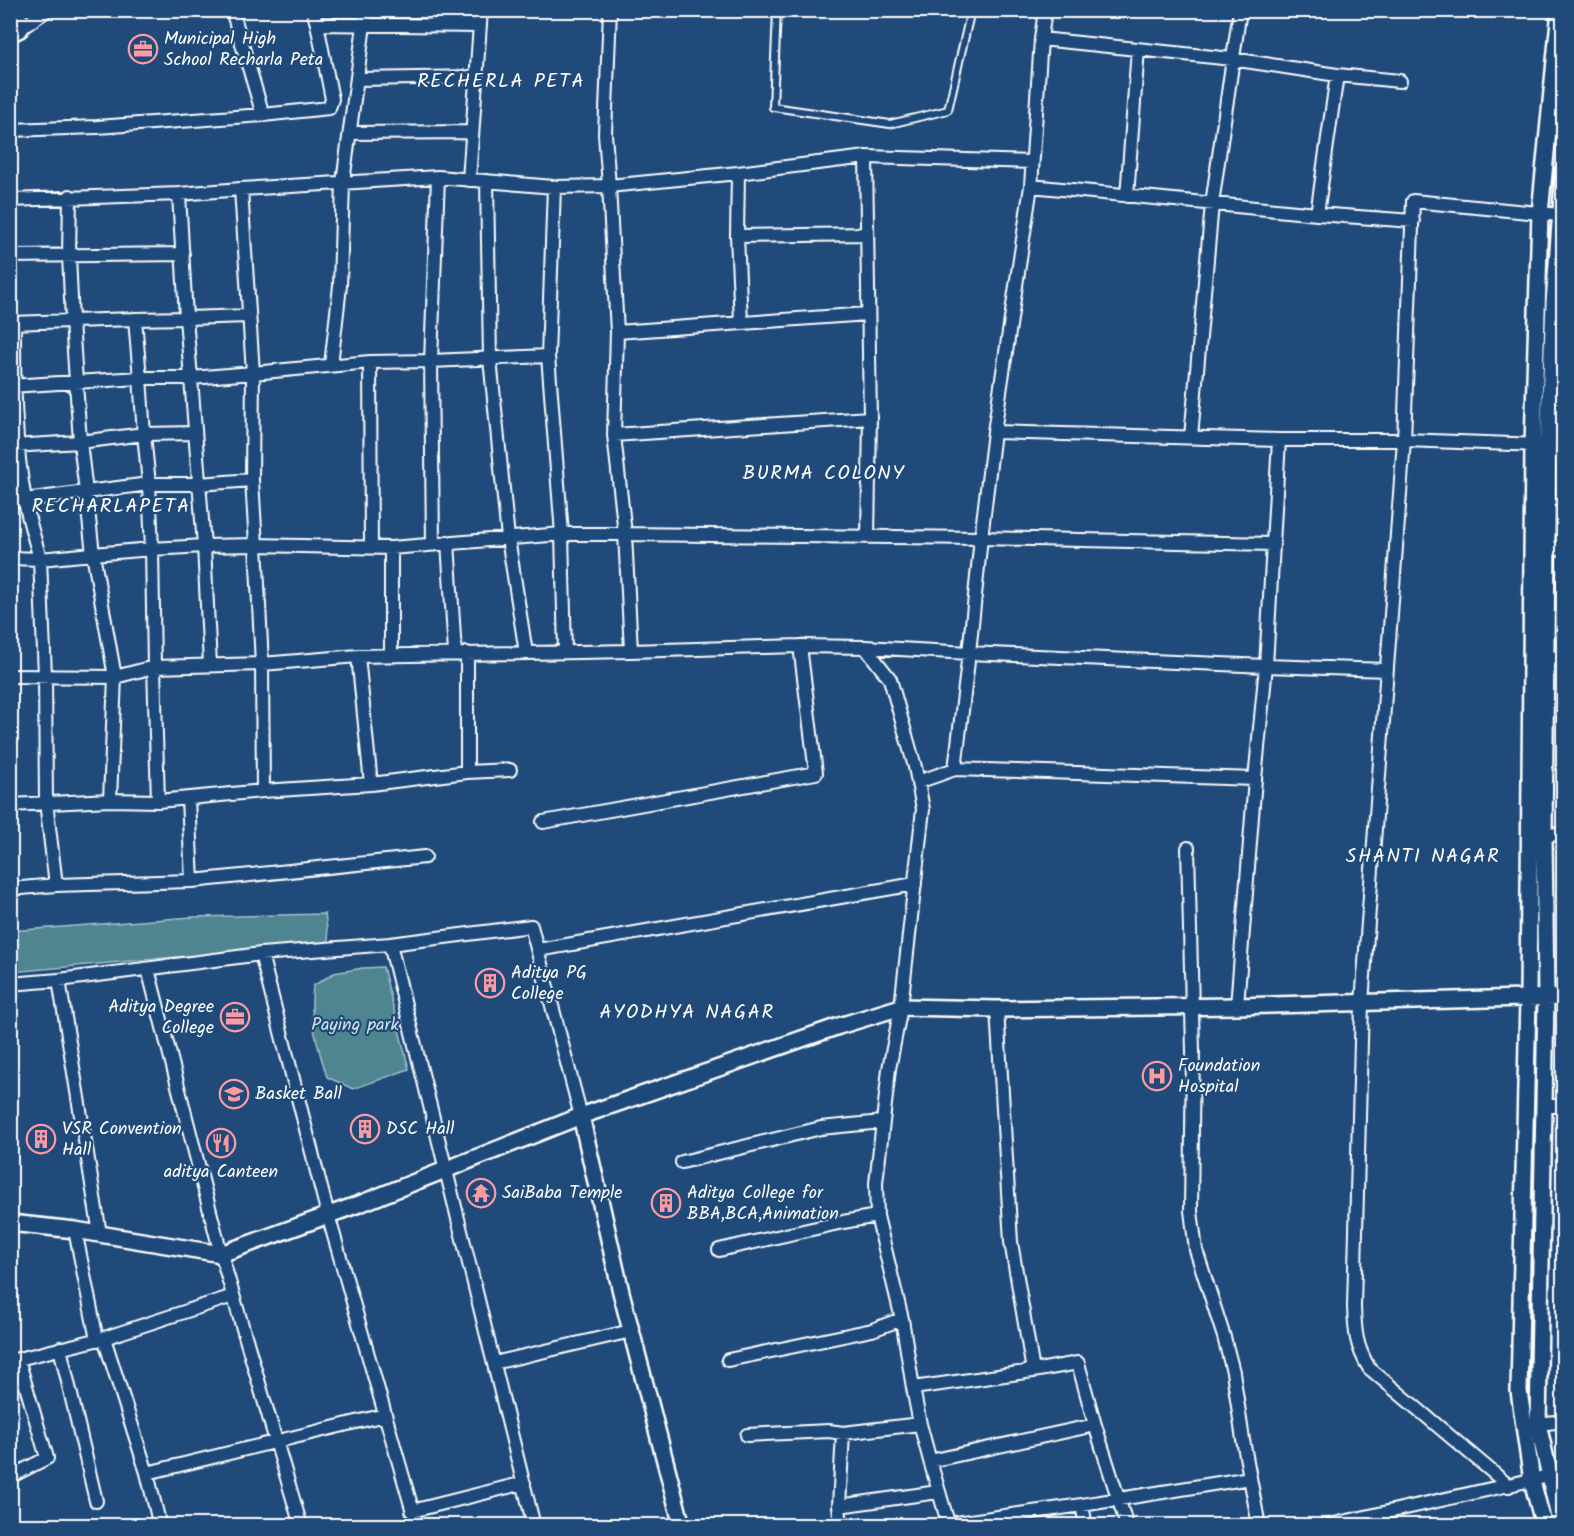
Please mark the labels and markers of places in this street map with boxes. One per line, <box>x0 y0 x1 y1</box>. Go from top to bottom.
place label: Municipal High School Recharla Peta <box>164 25 323 75</box>
office icon: Municipal High School Recharla Peta <box>127 33 159 65</box>
place label: Aditya PG College <box>511 959 587 1009</box>
building icon: Aditya PG College <box>474 967 506 999</box>
place label: Aditya Degree College <box>108 993 214 1043</box>
office icon: Aditya Degree College <box>219 1001 251 1033</box>
place label: Foundation Hospital <box>1178 1052 1260 1102</box>
hospital icon: Foundation Hospital <box>1141 1060 1173 1092</box>
school or university icon: Basket Ball <box>218 1078 250 1110</box>
place label: Basket Ball <box>255 1080 343 1109</box>
building icon: DSC Hall <box>349 1113 381 1145</box>
place label: VSR Convention Hall <box>62 1115 182 1165</box>
place label: DSC Hall <box>386 1115 455 1144</box>
building icon: VSR Convention Hall <box>25 1123 57 1155</box>
restaurant icon: aditya Canteen <box>205 1127 237 1159</box>
place label: aditya Canteen <box>164 1158 278 1187</box>
temple icon: SaiBaba Temple <box>465 1177 497 1209</box>
place label: SaiBaba Temple <box>502 1179 622 1208</box>
place label: Aditya College for BBA,BCA,Animation <box>687 1179 839 1229</box>
building icon: Aditya College for BBA,BCA,Animation <box>650 1187 682 1219</box>

